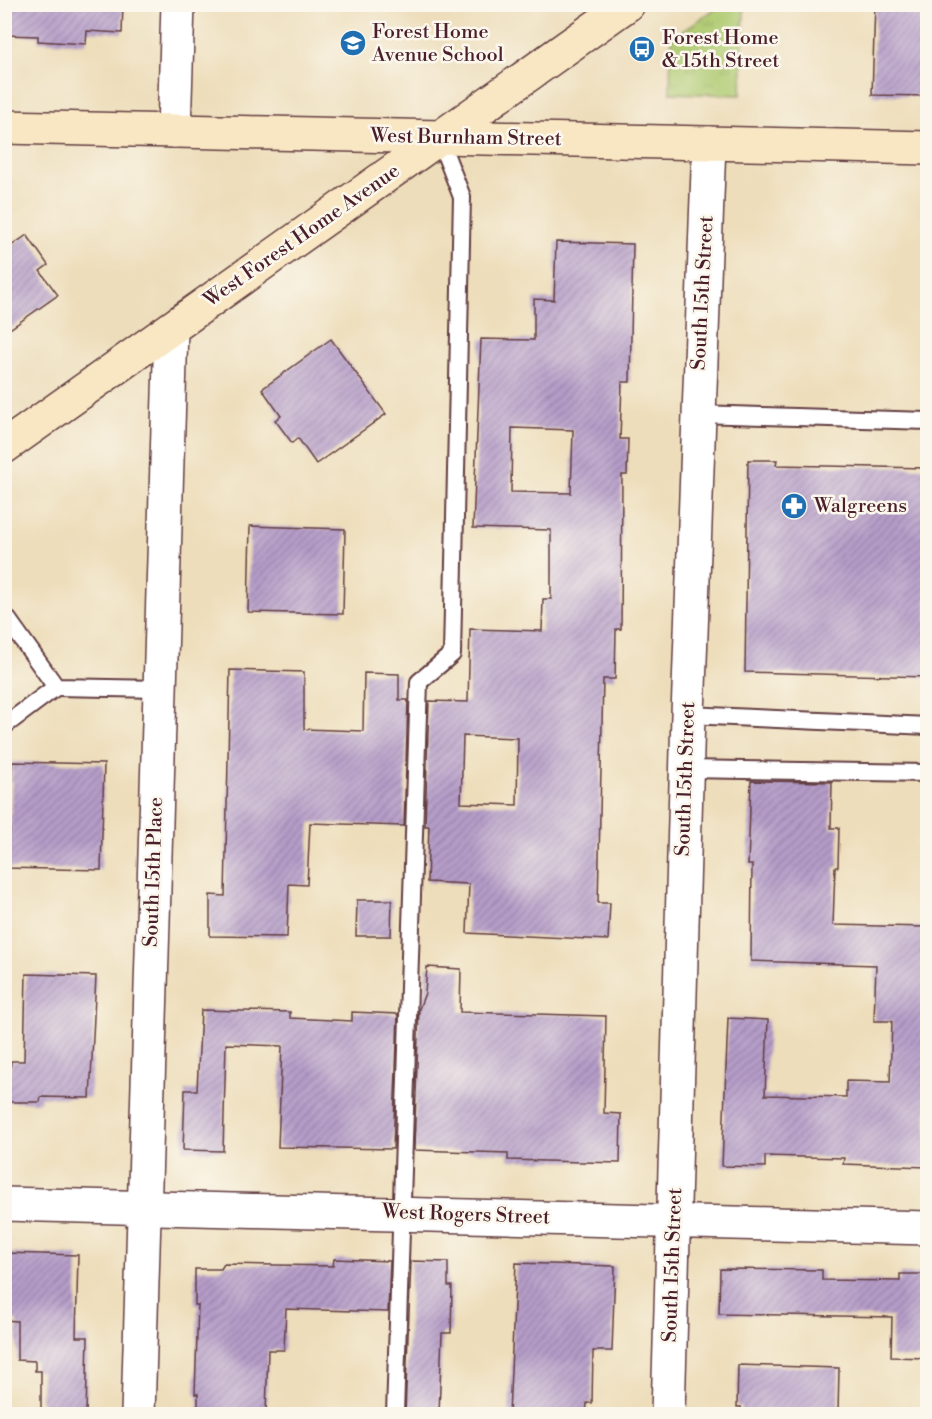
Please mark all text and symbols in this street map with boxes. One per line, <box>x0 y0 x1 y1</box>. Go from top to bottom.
place label: Forest Home Avenue School <box>371 20 504 68</box>
place label: Forest Home & 15th Street <box>662 26 779 74</box>
school or university icon: Forest Home Avenue School <box>338 28 368 58</box>
bus stop icon: Forest Home & 15th Street <box>627 34 657 64</box>
street label: West Burnham Street <box>369 124 562 152</box>
street label: West Forest Home Avenue <box>198 159 405 314</box>
street label: South 15th Street <box>686 215 720 371</box>
pharmacy icon: Walgreens <box>779 491 809 521</box>
place label: Walgreens <box>813 494 907 519</box>
street label: South 15th Street <box>671 701 701 857</box>
street label: South 15th Place <box>139 796 169 948</box>
street label: South 15th Street <box>658 1187 688 1343</box>
street label: West Rogers Street <box>381 1200 550 1230</box>

